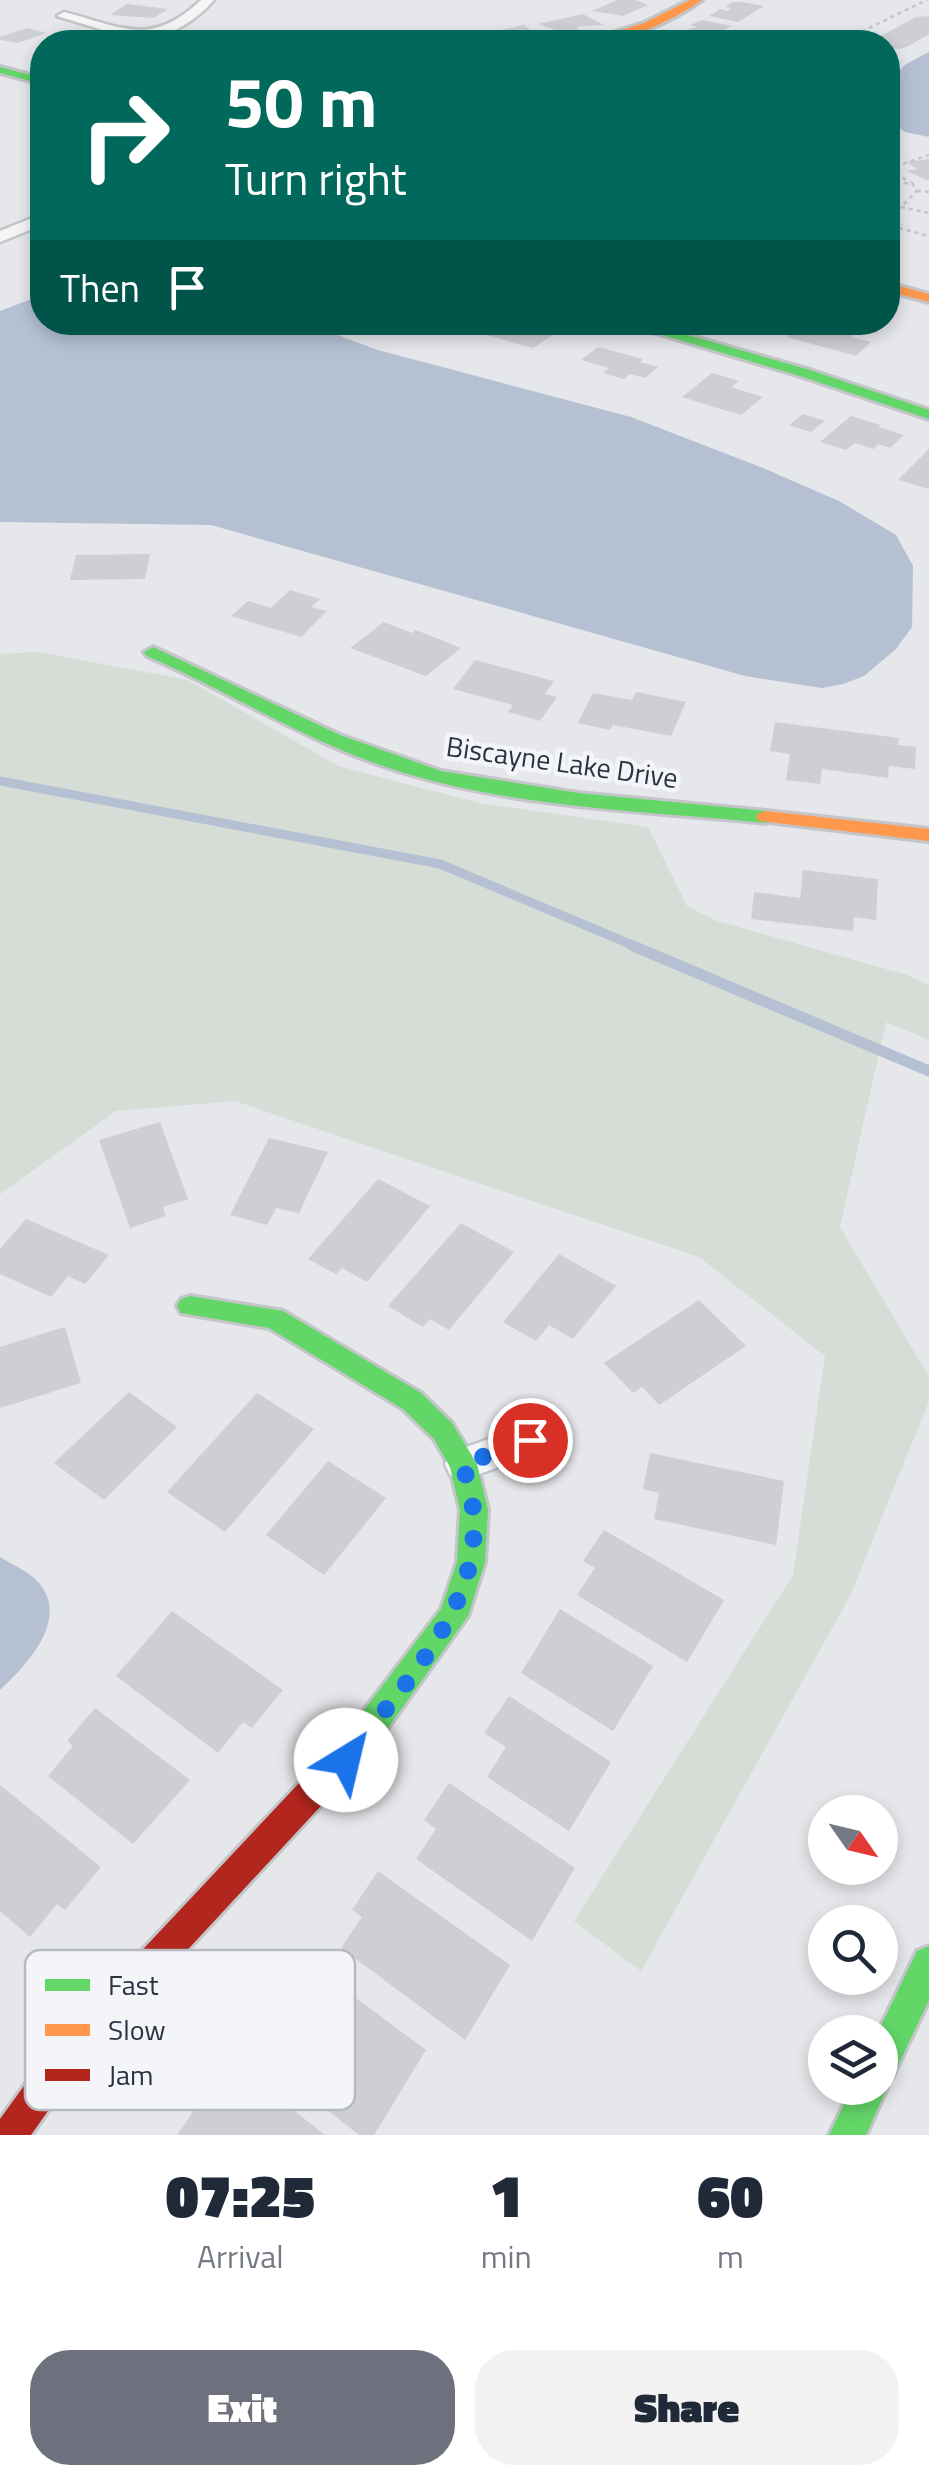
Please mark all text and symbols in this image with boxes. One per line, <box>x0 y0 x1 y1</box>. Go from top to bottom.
text: 50 m <box>225 48 378 154</box>
icon: right <box>60 70 190 200</box>
text: Turn right <box>225 144 407 212</box>
text: Then <box>60 259 140 317</box>
icon: arrive <box>160 260 215 315</box>
street label: Biscayne Lake Drive <box>444 724 681 799</box>
pin <box>488 1398 573 1483</box>
icon: arrive <box>503 1413 558 1468</box>
position arrow <box>294 1708 398 1812</box>
north arrow <box>808 1795 898 1885</box>
map controls <box>808 1795 898 2105</box>
button: search <box>808 1905 898 1995</box>
legend <box>25 1950 355 2110</box>
text: Fast <box>108 1963 159 2006</box>
text: Slow <box>108 2008 166 2051</box>
button: layers <box>808 2015 898 2105</box>
text: Jam <box>108 2053 154 2096</box>
text: 07:25 <box>166 2149 315 2240</box>
text: 1 <box>490 2149 523 2240</box>
text: 60 <box>697 2149 763 2240</box>
text: Arrival <box>197 2232 284 2280</box>
text: min <box>481 2232 532 2280</box>
text: m <box>717 2232 744 2280</box>
button: Exit <box>30 2350 455 2465</box>
button: Share <box>475 2350 899 2465</box>

